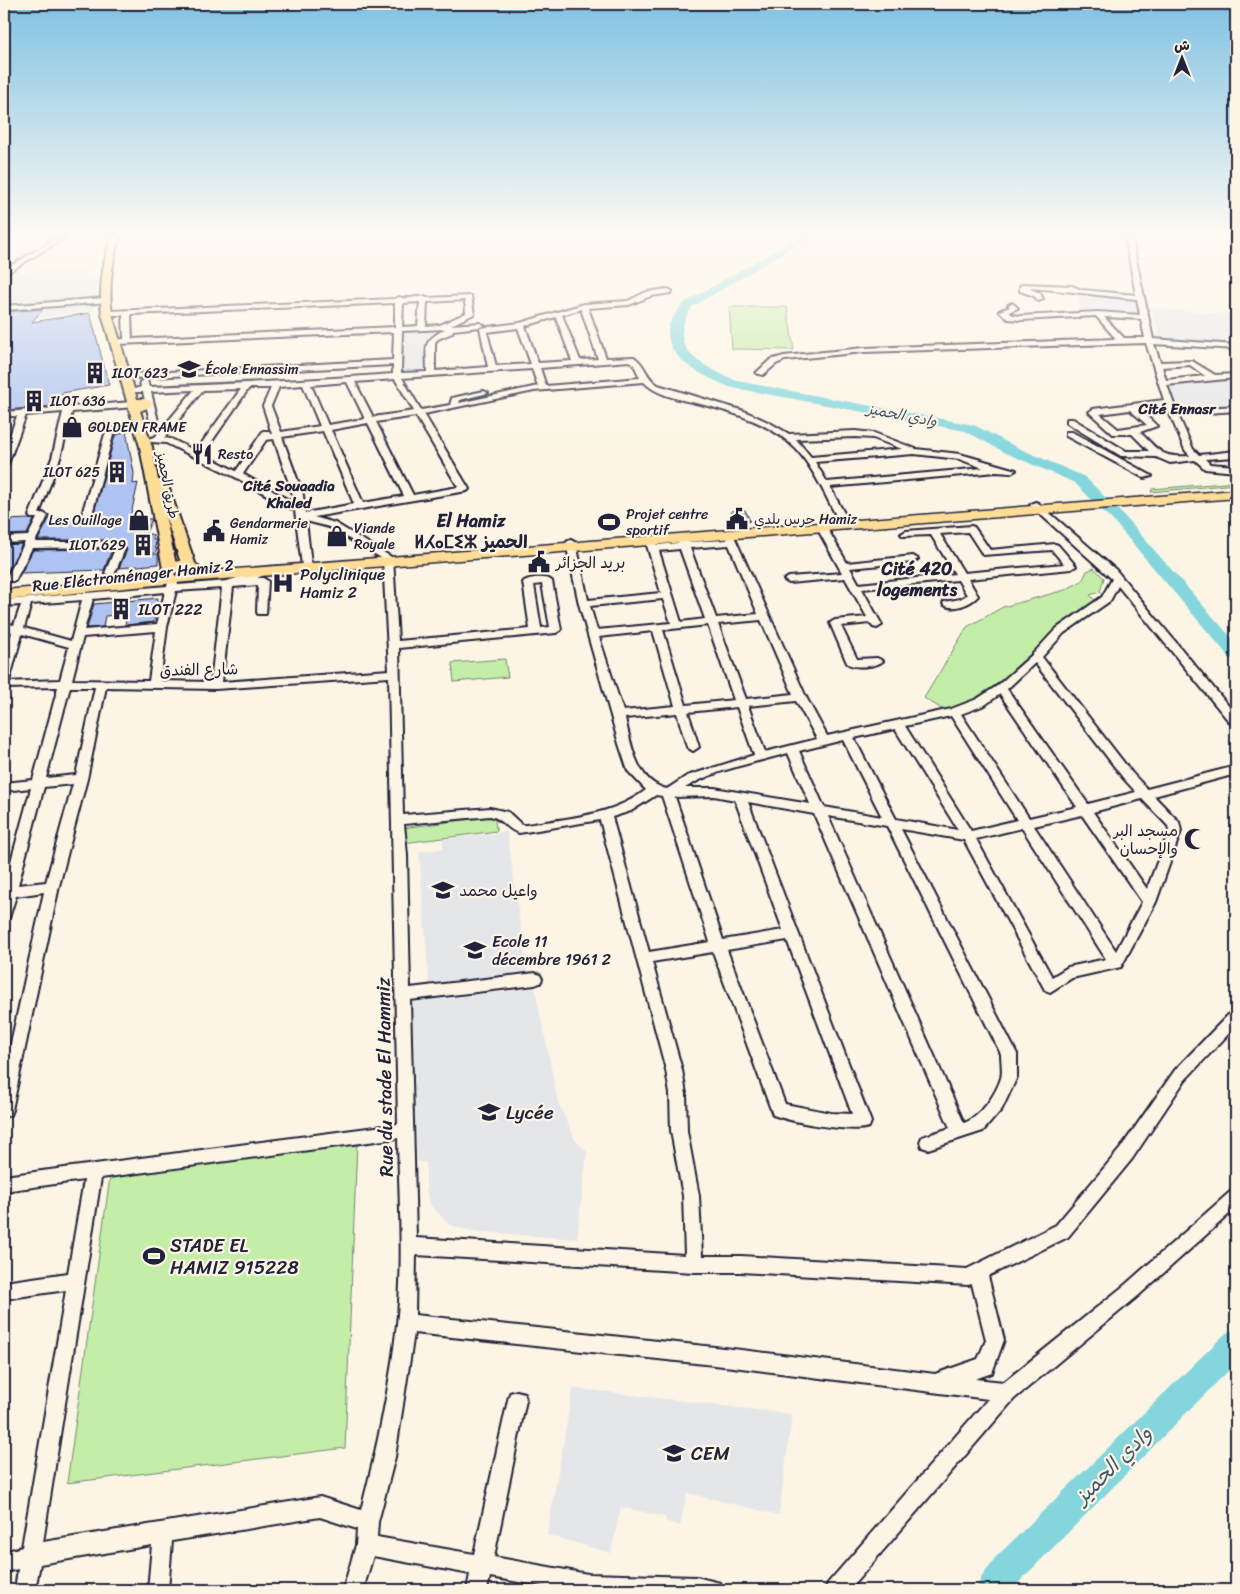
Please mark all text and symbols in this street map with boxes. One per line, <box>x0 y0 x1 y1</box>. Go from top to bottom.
north arrow <box>1158 32 1208 82</box>
text: ش <box>1174 33 1190 58</box>
school or university icon: École Ennassim <box>176 356 202 382</box>
place label: École Ennassim <box>205 357 299 382</box>
building icon: ILOT 623 <box>82 360 108 386</box>
place label: ILOT 623 <box>111 361 168 386</box>
building icon: ILOT 636 <box>21 388 47 414</box>
place label: ILOT 636 <box>49 389 106 414</box>
water label: وادي الحميز <box>863 395 939 435</box>
district label: Cité Ennasr <box>1138 396 1217 422</box>
shop icon: GOLDEN FRAME <box>59 414 85 440</box>
place label: GOLDEN FRAME <box>88 415 187 440</box>
restaurant icon: Resto <box>189 441 215 467</box>
place label: Resto <box>218 442 253 467</box>
street label: طريق الحميز <box>149 448 186 521</box>
building icon: ILOT 625 <box>104 459 130 485</box>
place label: ILOT 625 <box>42 460 100 485</box>
district label: Cité Souaadia Khaled <box>242 473 335 516</box>
place label: Projet centre sportif <box>625 502 708 543</box>
district label: El Hamiz ⵍⵃⴰⵎⵉⵣ الحميز <box>414 505 528 558</box>
public building icon: حرس بلدي Hamiz <box>724 506 750 532</box>
shop icon: Les Ouillage <box>126 507 152 533</box>
place label: حرس بلدي Hamiz <box>754 507 858 532</box>
place label: Les Ouillage <box>49 508 122 533</box>
sports icon: Projet centre sportif <box>596 509 622 535</box>
place label: Gendarmerie Hamiz <box>230 511 308 552</box>
place label: Viande Royale <box>354 516 395 557</box>
public building icon: Gendarmerie Hamiz <box>201 518 227 544</box>
shop icon: Viande Royale <box>324 523 350 549</box>
building icon: ILOT 629 <box>130 532 156 558</box>
place label: ILOT 629 <box>68 533 126 558</box>
place label: بريد الجزائر <box>554 548 625 577</box>
public building icon: بريد الجزائر <box>526 549 552 575</box>
street label: Rue Eléctroménager Hamiz 2 <box>31 551 235 600</box>
district label: Cité 420 logements <box>876 553 958 606</box>
place label: Polyclinique Hamiz 2 <box>300 560 385 607</box>
hospital icon: Polyclinique Hamiz 2 <box>270 570 296 596</box>
place label: ILOT 222 <box>137 595 202 624</box>
building icon: ILOT 222 <box>108 596 134 622</box>
street label: شارع الفندق <box>159 654 239 685</box>
place label: مسجد البر والإحسان <box>1112 816 1178 863</box>
mosque icon: مسجد البر والإحسان <box>1182 826 1208 852</box>
place label: واعيل محمد <box>459 876 538 905</box>
school or university icon: واعيل محمد <box>430 877 456 903</box>
place label: Ecole 11 décembre 1961 2 <box>492 927 611 974</box>
school or university icon: Ecole 11 décembre 1961 2 <box>462 937 488 963</box>
street label: Rue du stade El Hammiz <box>366 976 403 1177</box>
place label: Lycée <box>506 1096 554 1129</box>
school or university icon: Lycée <box>476 1099 502 1125</box>
place label: STADE EL HAMIZ 915228 <box>170 1229 299 1284</box>
sports icon: STADE EL HAMIZ 915228 <box>141 1243 167 1269</box>
water label: وادي الحميز <box>1062 1416 1162 1516</box>
place label: CEM <box>691 1437 730 1470</box>
school or university icon: CEM <box>661 1440 687 1466</box>

